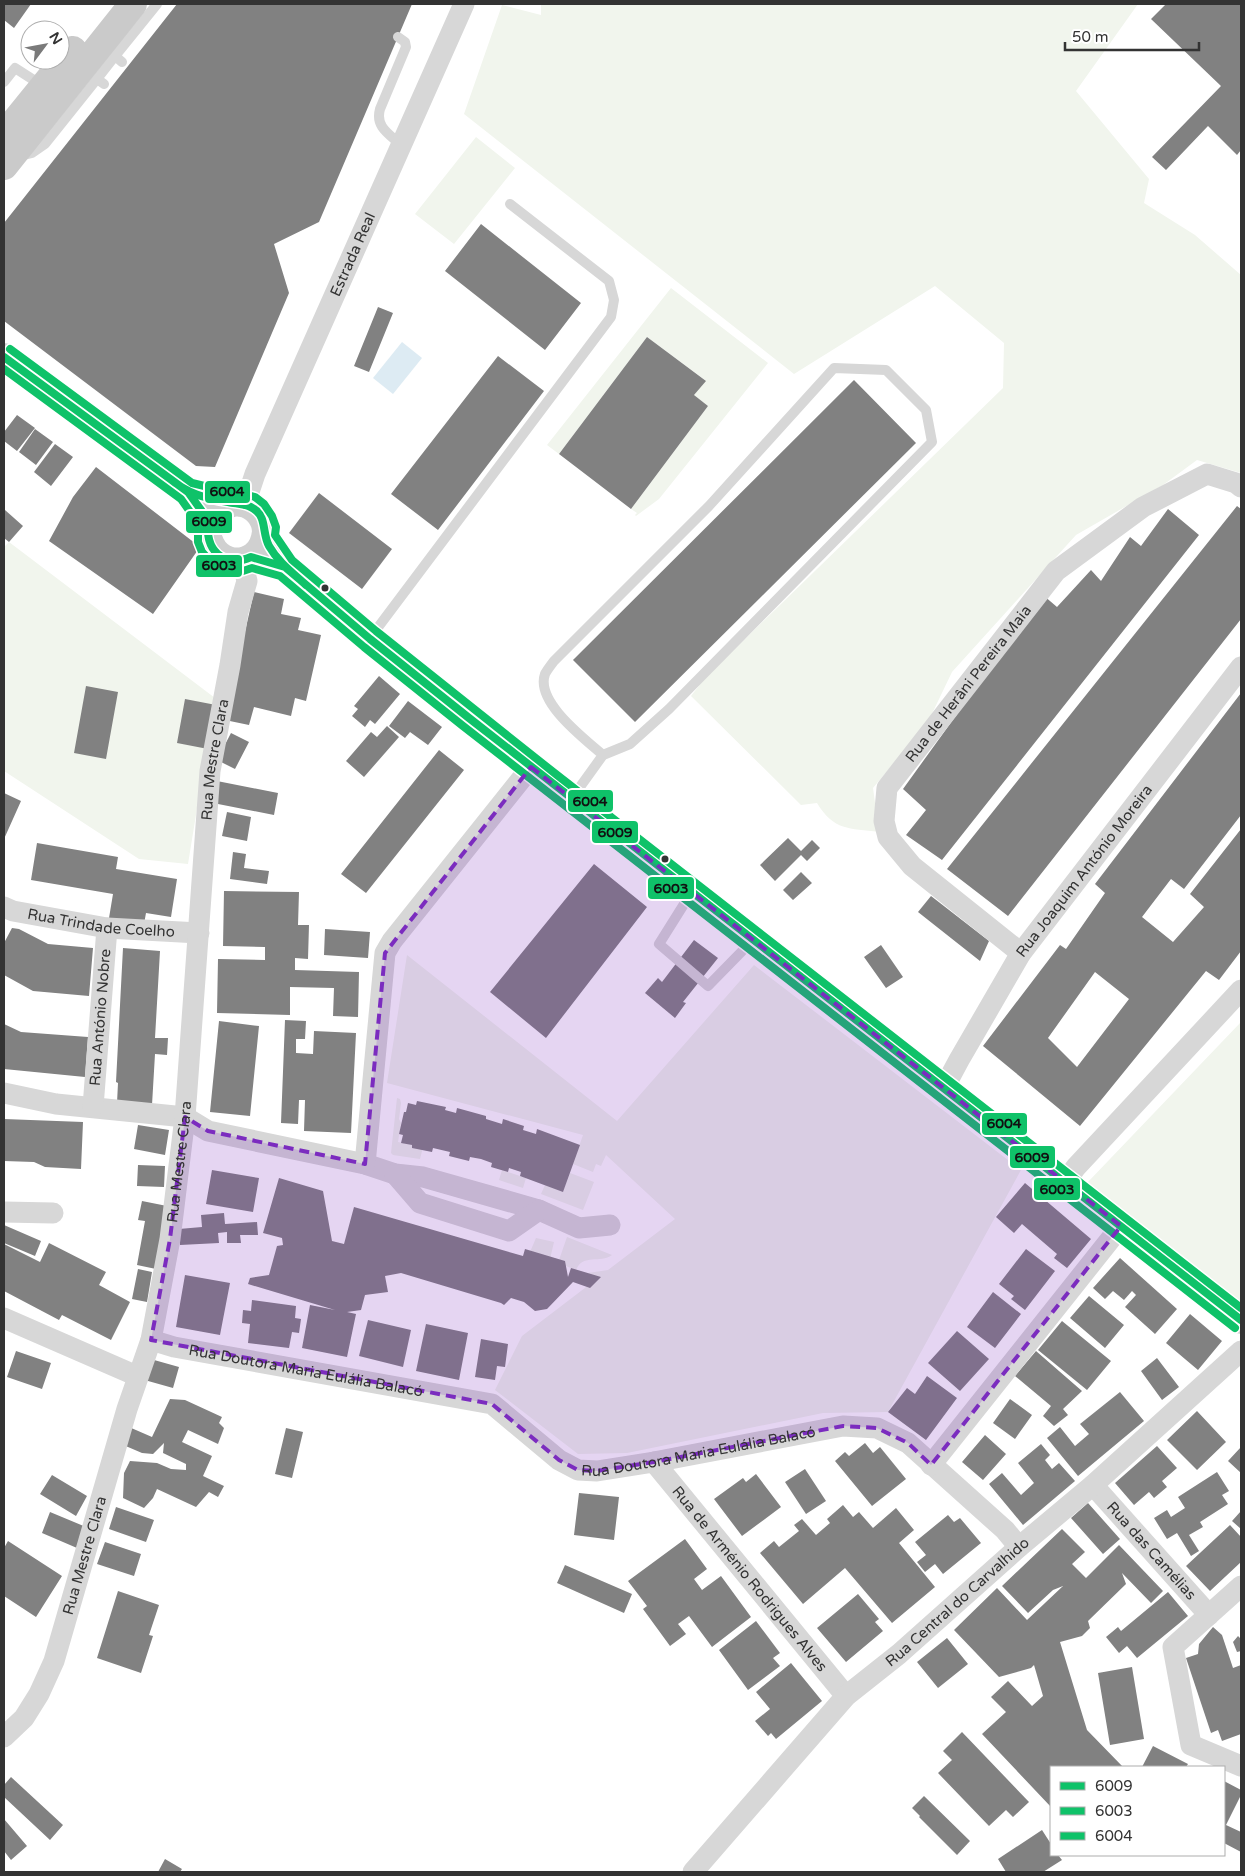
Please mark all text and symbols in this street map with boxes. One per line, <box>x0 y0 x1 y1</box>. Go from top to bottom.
north arrow <box>20 20 70 70</box>
scale bar <box>1065 20 1199 52</box>
text: 50 m <box>1072 28 1109 46</box>
text: N <box>45 29 66 48</box>
street label: Estrada Real <box>326 210 379 299</box>
line badge: 6004 <box>204 480 251 504</box>
text: 6004 <box>209 483 245 500</box>
line badge: 6009 <box>185 510 233 534</box>
text: 6009 <box>191 513 227 530</box>
line badge: 6003 <box>195 554 243 578</box>
text: 6003 <box>201 557 237 574</box>
unlabelled marker <box>320 583 330 593</box>
street label: Rua de Herâni Pereira Maia <box>902 602 1035 766</box>
street label: Rua Mestre Clara <box>197 697 232 821</box>
street label: Rua Joaquim António Moreira <box>1012 781 1156 961</box>
line badge: 6004 <box>567 789 614 813</box>
text: 6004 <box>572 793 608 810</box>
line badge: 6009 <box>591 820 639 844</box>
text: 6009 <box>597 824 633 841</box>
unlabelled marker <box>660 854 670 864</box>
line badge: 6003 <box>647 876 695 900</box>
text: 6003 <box>653 880 689 897</box>
street label: Rua Trindade Coelho <box>26 905 175 941</box>
street label: Rua António Nobre <box>86 948 114 1086</box>
street label: Rua Mestre Clara <box>163 1100 195 1224</box>
line badge: 6004 <box>981 1112 1028 1136</box>
text: 6004 <box>986 1115 1022 1132</box>
line badge: 6009 <box>1009 1145 1056 1169</box>
text: 6009 <box>1014 1149 1050 1166</box>
line badge: 6003 <box>1033 1177 1081 1201</box>
text: 6003 <box>1039 1181 1075 1198</box>
street label: Rua Doutora Maria Eulália Balacó <box>187 1341 424 1400</box>
street label: Rua Doutora Maria Eulália Balacó <box>581 1422 817 1480</box>
street label: Rua de Arménio Rodrigues Alves <box>668 1482 831 1675</box>
street label: Rua Mestre Clara <box>59 1494 110 1617</box>
street label: Rua das Camélias <box>1103 1498 1200 1603</box>
street label: Rua Central do Carvalhido <box>882 1533 1033 1670</box>
legend <box>1050 1766 1225 1856</box>
text: 6009 <box>1095 1777 1133 1795</box>
text: 6003 <box>1095 1802 1133 1820</box>
text: 6004 <box>1095 1827 1133 1845</box>

